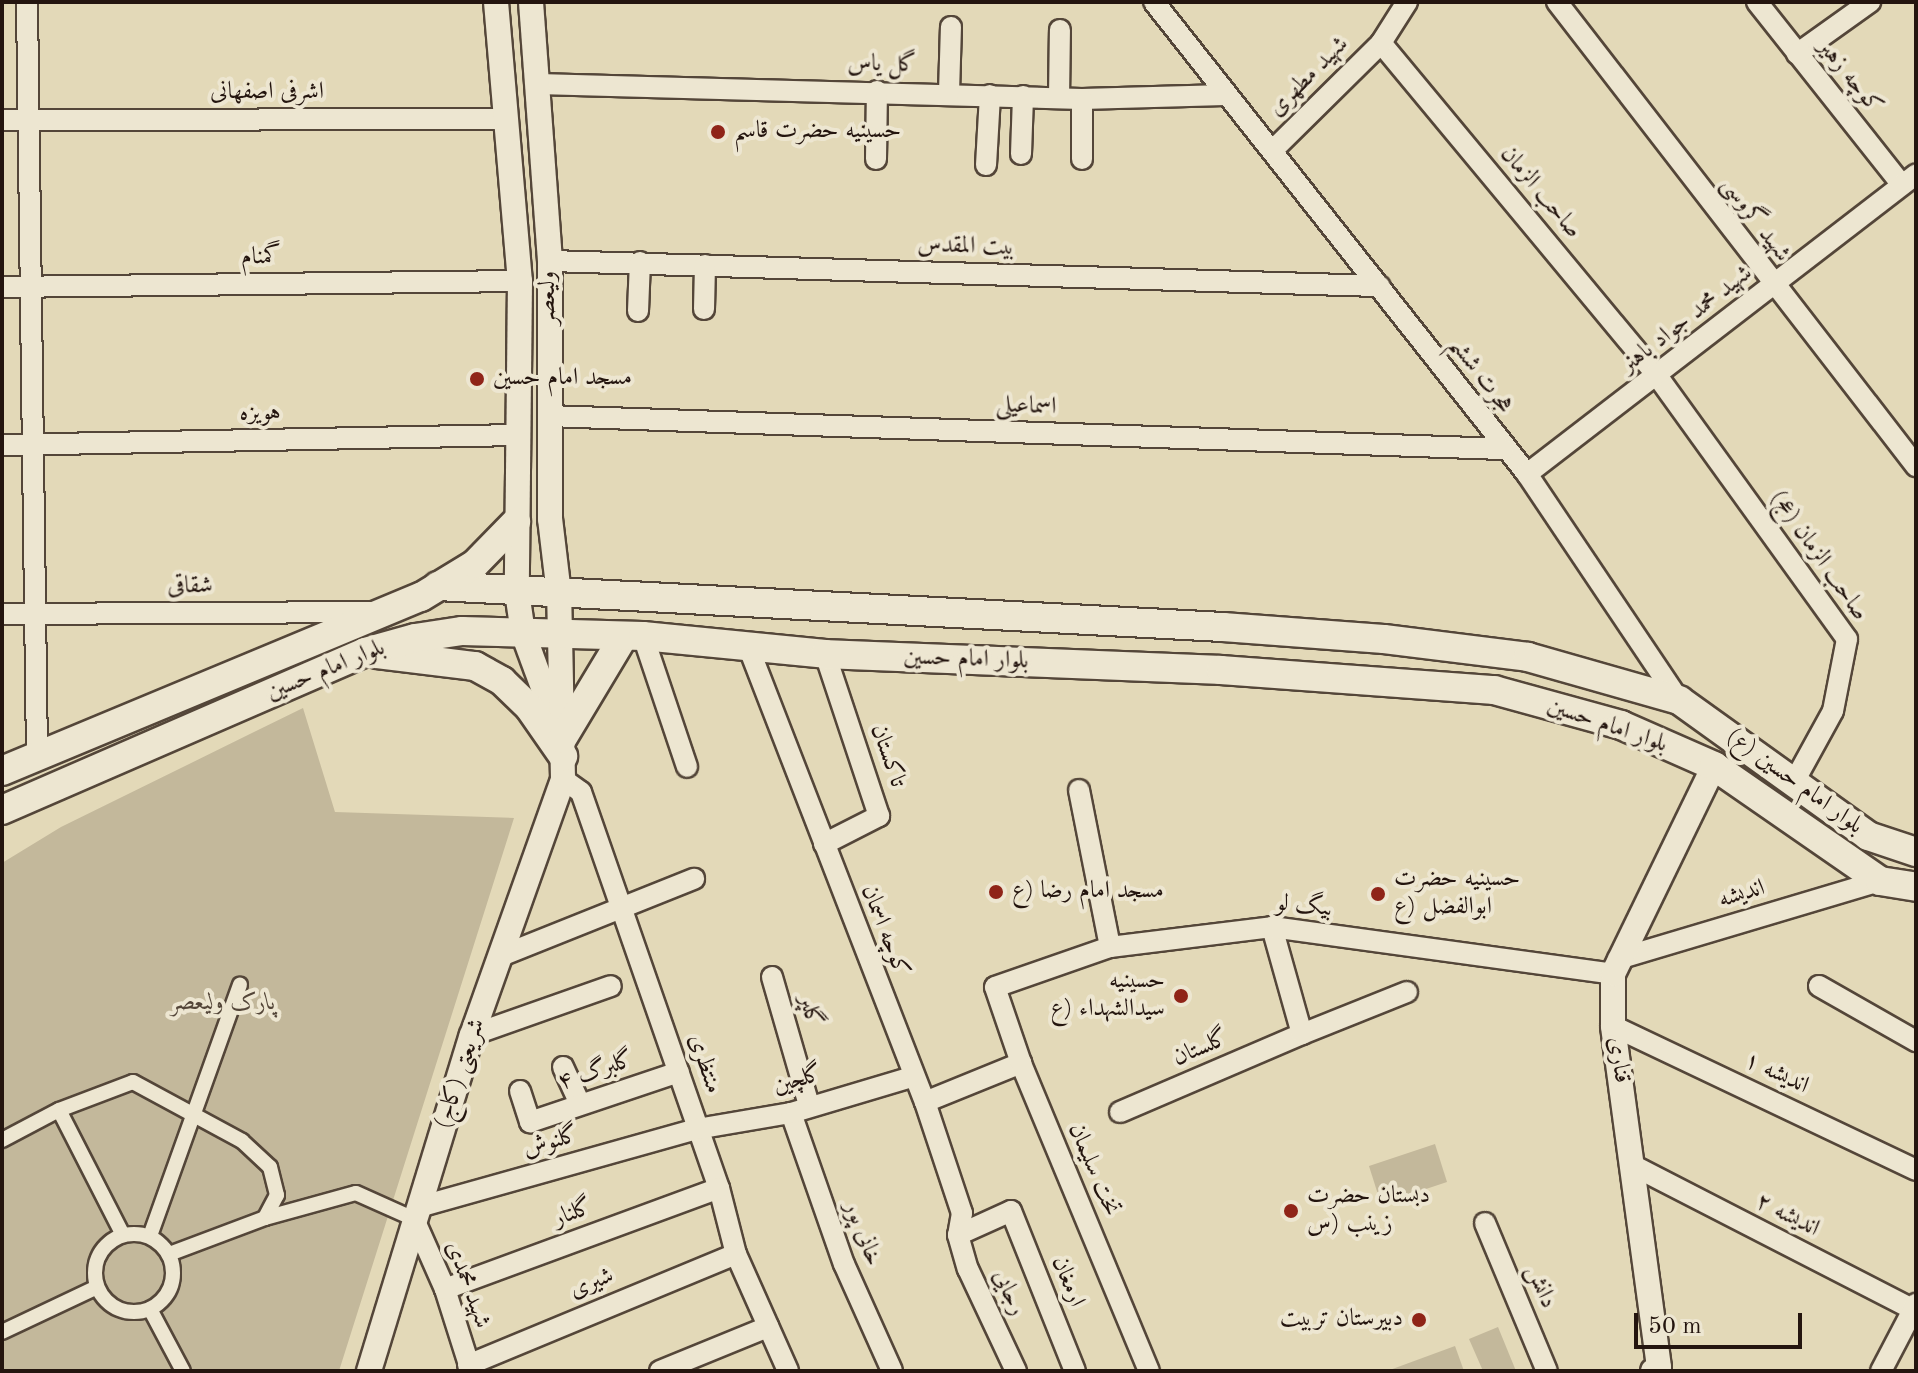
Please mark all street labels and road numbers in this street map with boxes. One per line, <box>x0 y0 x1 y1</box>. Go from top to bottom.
street label: شهید مطهری <box>1263 31 1355 123</box>
street label: کوچه زهیر <box>1810 34 1888 120</box>
street label: گل یاس <box>847 50 917 80</box>
street label: اشرفی اصفهانی <box>210 79 324 107</box>
street label: صاحب الزمان <box>1493 141 1587 245</box>
street label: شهید گروسی <box>1714 172 1796 268</box>
street label: بیت المقدس <box>917 231 1015 263</box>
street label: گمنام <box>241 243 281 273</box>
street label: شهید محمد جواد باهنر <box>1615 260 1759 380</box>
street label: ولیعصر <box>535 271 563 325</box>
street label: هجرت ششم <box>1442 332 1518 420</box>
street label: اسماعیلی <box>995 392 1057 422</box>
street label: هویزه <box>239 399 281 429</box>
street label: صاحب الزمان (عج) <box>1762 485 1874 627</box>
street label: شقاقی <box>167 572 213 602</box>
street label: بلوار امام حسین <box>263 634 389 708</box>
street label: بلوار امام حسین <box>903 643 1029 677</box>
street label: بلوار امام حسین <box>1543 692 1671 760</box>
street label: تاکستان <box>863 721 911 791</box>
street label: بلوار امام حسین (ع) <box>1720 723 1868 841</box>
street label: اندیشه <box>1715 874 1769 916</box>
street label: کوچه اسمان <box>853 881 915 981</box>
street label: بیگ لو <box>1274 890 1334 924</box>
street label: گلپر <box>791 992 827 1030</box>
street label: شریعتی (کاج) <box>430 1015 492 1133</box>
street label: گلستان <box>1169 1025 1233 1073</box>
street label: منتظری <box>681 1031 727 1097</box>
street label: قناری <box>1601 1035 1635 1085</box>
street label: گلبرگ ۴ <box>554 1046 638 1098</box>
street label: اندیشه ۱ <box>1739 1047 1813 1101</box>
street label: گلچین <box>770 1060 826 1102</box>
street label: تخت سلیمان <box>1061 1119 1125 1221</box>
street label: گلنوش <box>520 1121 582 1165</box>
street label: اندیشه ۲ <box>1750 1188 1824 1244</box>
street label: گلنار <box>549 1194 597 1234</box>
street label: خانی پور <box>837 1198 887 1270</box>
street label: شهید محمدی <box>438 1238 496 1332</box>
street label: ارمغان <box>1044 1252 1090 1312</box>
street label: دانش <box>1518 1261 1562 1313</box>
street label: شیری <box>566 1262 618 1306</box>
street label: رجایی <box>985 1266 1031 1320</box>

